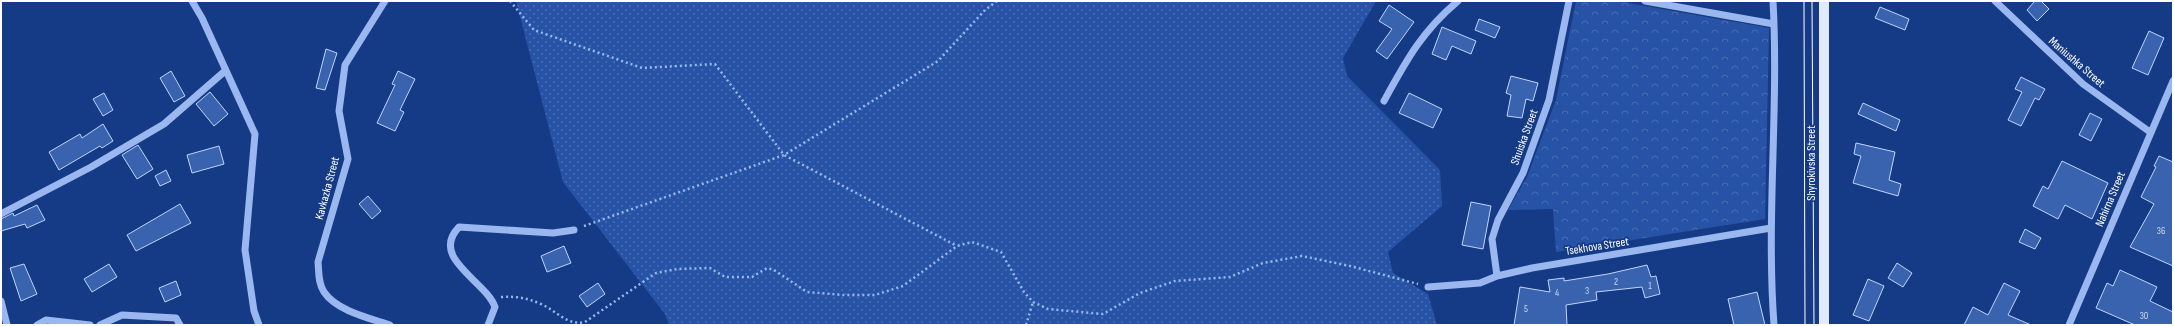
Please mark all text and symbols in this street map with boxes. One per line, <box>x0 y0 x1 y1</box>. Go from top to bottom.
street label: Maniushka Street <box>2045 34 2108 91</box>
street label: Shuiska Street <box>1507 107 1542 167</box>
street label: Shyrokivska Street <box>1804 125 1819 201</box>
street label: Kavkazka Street <box>312 155 343 221</box>
street label: Nahirna Street <box>2092 169 2129 229</box>
house number: 36 <box>2157 225 2165 237</box>
street label: Tsekhova Street <box>1564 234 1630 259</box>
house number: 2 <box>1614 276 1618 288</box>
house number: 1 <box>1648 280 1652 292</box>
house number: 3 <box>1585 285 1589 297</box>
house number: 4 <box>1555 287 1559 299</box>
house number: 5 <box>1524 303 1528 315</box>
house number: 30 <box>2140 310 2148 322</box>

